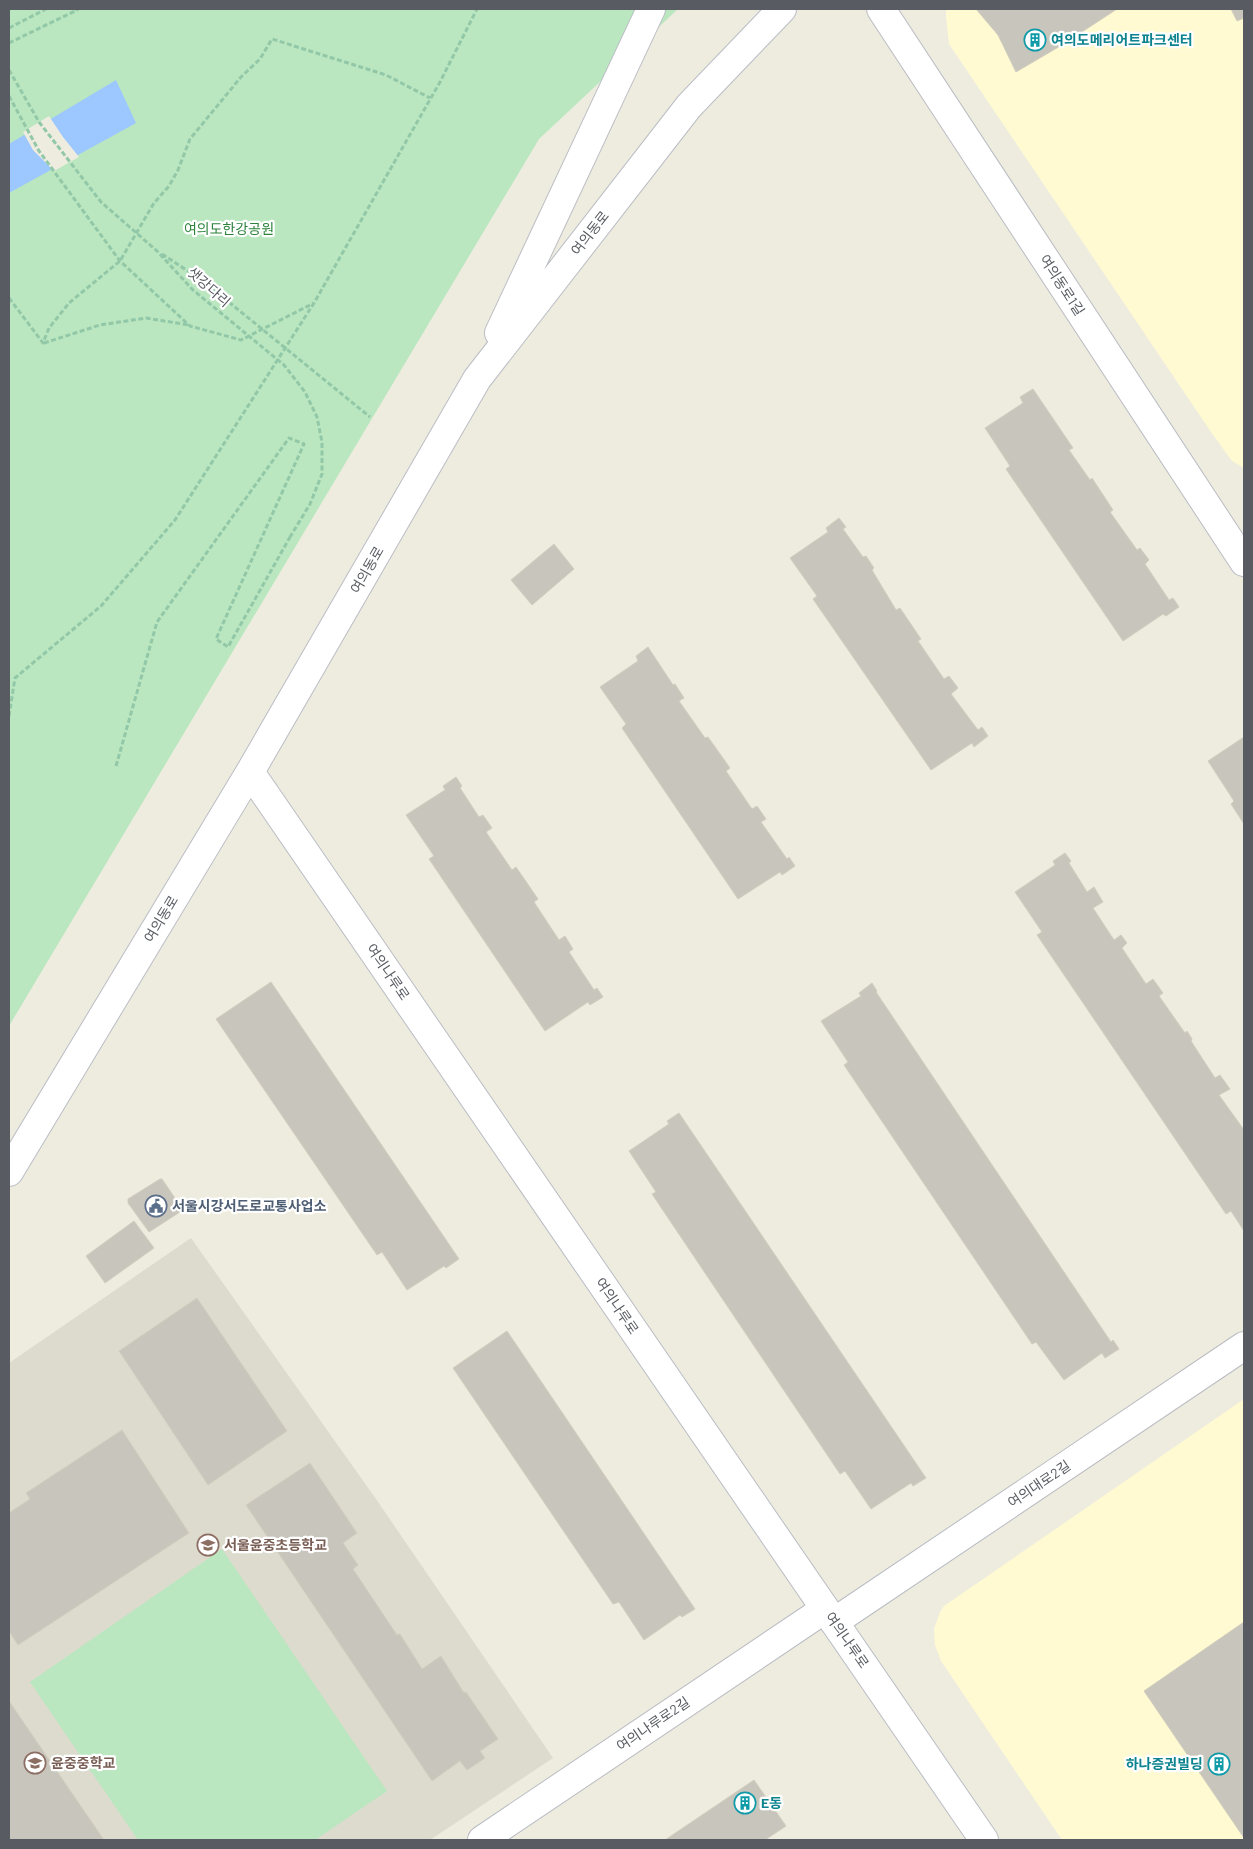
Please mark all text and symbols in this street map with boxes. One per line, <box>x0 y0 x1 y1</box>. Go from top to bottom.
building icon: 여의도메리어트파크센터 <box>1023 28 1047 52</box>
place label: 여의도메리어트파크센터 <box>1051 31 1193 48</box>
street label: 여의동로 <box>567 207 612 258</box>
park label: 여의도한강공원 <box>184 220 274 237</box>
street label: 여의동로1길 <box>1036 251 1088 318</box>
street label: 샛강다리 <box>184 263 234 310</box>
street label: 여의동로 <box>346 543 387 596</box>
street label: 여의동로 <box>140 892 181 945</box>
street label: 여의나루로 <box>363 940 414 1003</box>
public building icon: 서울시강서도로교통사업소 <box>144 1194 168 1218</box>
place label: 서울시강서도로교통사업소 <box>172 1197 327 1214</box>
street label: 여의나루로 <box>592 1274 643 1337</box>
street label: 여의대로2길 <box>1004 1456 1073 1511</box>
school or university icon: 서울윤중초등학교 <box>196 1533 220 1557</box>
place label: 서울윤중초등학교 <box>224 1536 327 1553</box>
street label: 여의나루로 <box>822 1608 873 1671</box>
street label: 여의나루로2길 <box>613 1693 693 1754</box>
school or university icon: 윤중중학교 <box>23 1751 47 1775</box>
building icon: 하나증권빌딩 <box>1207 1752 1231 1776</box>
place label: 윤중중학교 <box>51 1754 116 1771</box>
place label: 하나증권빌딩 <box>1126 1755 1203 1772</box>
building icon: E동 <box>733 1791 757 1815</box>
place label: E동 <box>761 1794 782 1811</box>

